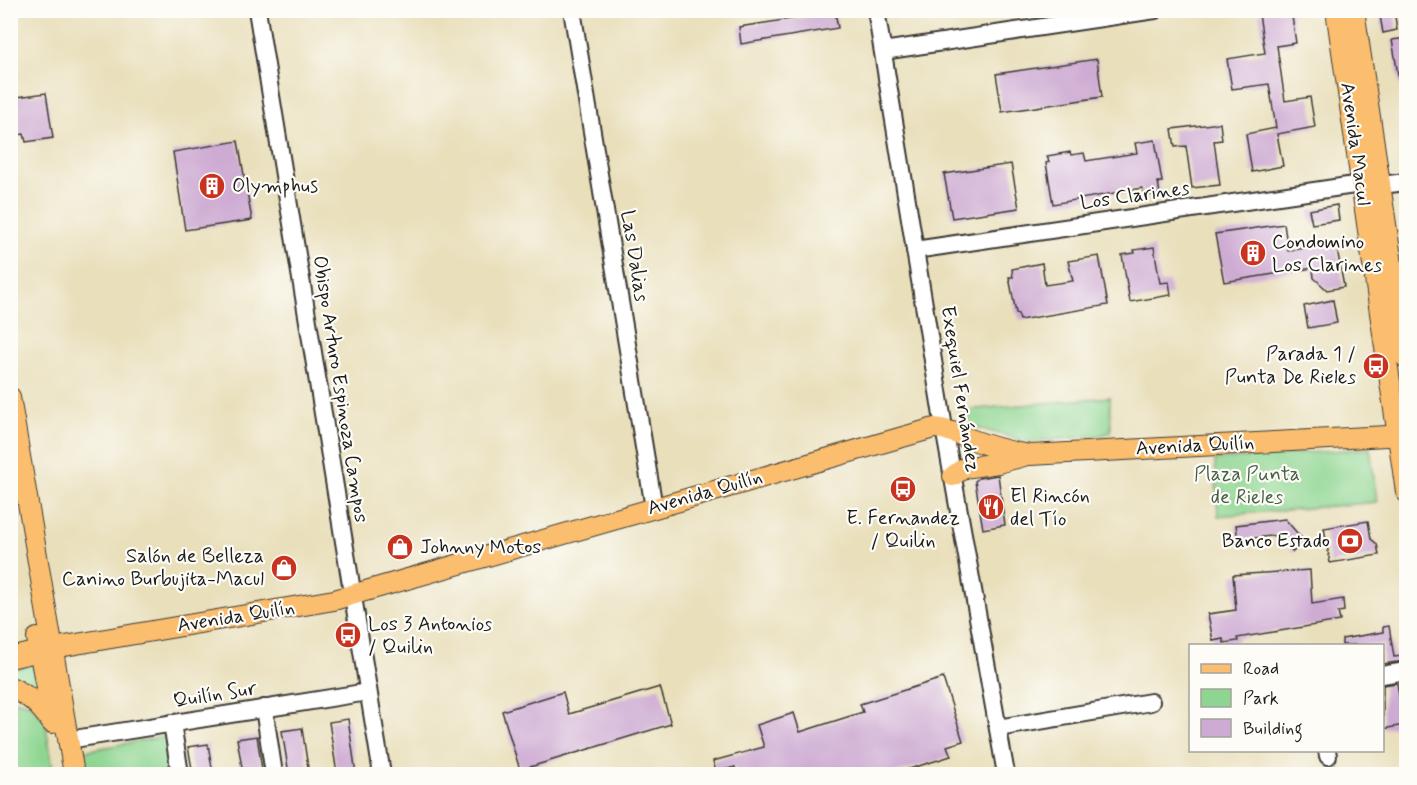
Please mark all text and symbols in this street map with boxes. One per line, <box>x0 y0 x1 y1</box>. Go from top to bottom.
street label: Avenida Macul <box>1333 81 1377 207</box>
building icon: Olymphus <box>197 171 227 201</box>
place label: Olymphus <box>232 173 318 200</box>
street label: Los Clarines <box>1079 175 1192 217</box>
street label: Las Dalias <box>613 208 655 304</box>
place label: Condomino Los Clarines <box>1272 229 1382 279</box>
building icon: Condomino Los Clarines <box>1238 238 1268 268</box>
street label: Obispo Arturo Espinoza Campos <box>306 253 374 525</box>
street label: Exequiel Fernández <box>934 304 986 474</box>
place label: Parada 1 / Punta De Rieles <box>1225 341 1356 391</box>
bus stop icon: Parada 1 / Punta De Rieles <box>1361 351 1391 381</box>
street label: Avenida Quilín <box>1135 429 1255 463</box>
park label: Plaza Punta de Rieles <box>1194 461 1300 511</box>
street label: Avenida Quilín <box>644 464 766 522</box>
bus stop icon: E. Fernandez / Quilin <box>888 474 918 504</box>
place label: El Rincón del Tío <box>1010 483 1090 533</box>
restaurant icon: El Rincón del Tío <box>976 492 1006 522</box>
place label: E. Fernandez / Quilin <box>846 505 960 555</box>
bank icon: Banco Estado <box>1335 526 1365 556</box>
place label: Banco Estado <box>1222 528 1330 555</box>
shop icon: Johnny Motos <box>385 532 415 562</box>
place label: Johnny Motos <box>420 534 541 561</box>
place label: Salón de Belleza Canino Burbujita-Macul <box>62 543 264 593</box>
shop icon: Salón de Belleza Canino Burbujita-Macul <box>269 553 299 583</box>
street label: Avenida Quilín <box>175 594 297 640</box>
place label: Los 3 Antonios / Quilin <box>368 611 492 661</box>
bus stop icon: Los 3 Antonios / Quilin <box>333 620 363 650</box>
legend <box>1189 644 1384 752</box>
text: Road <box>1243 657 1279 681</box>
street label: Quilín Sur <box>171 675 259 715</box>
text: Park <box>1243 687 1279 711</box>
text: Building <box>1243 717 1303 743</box>

